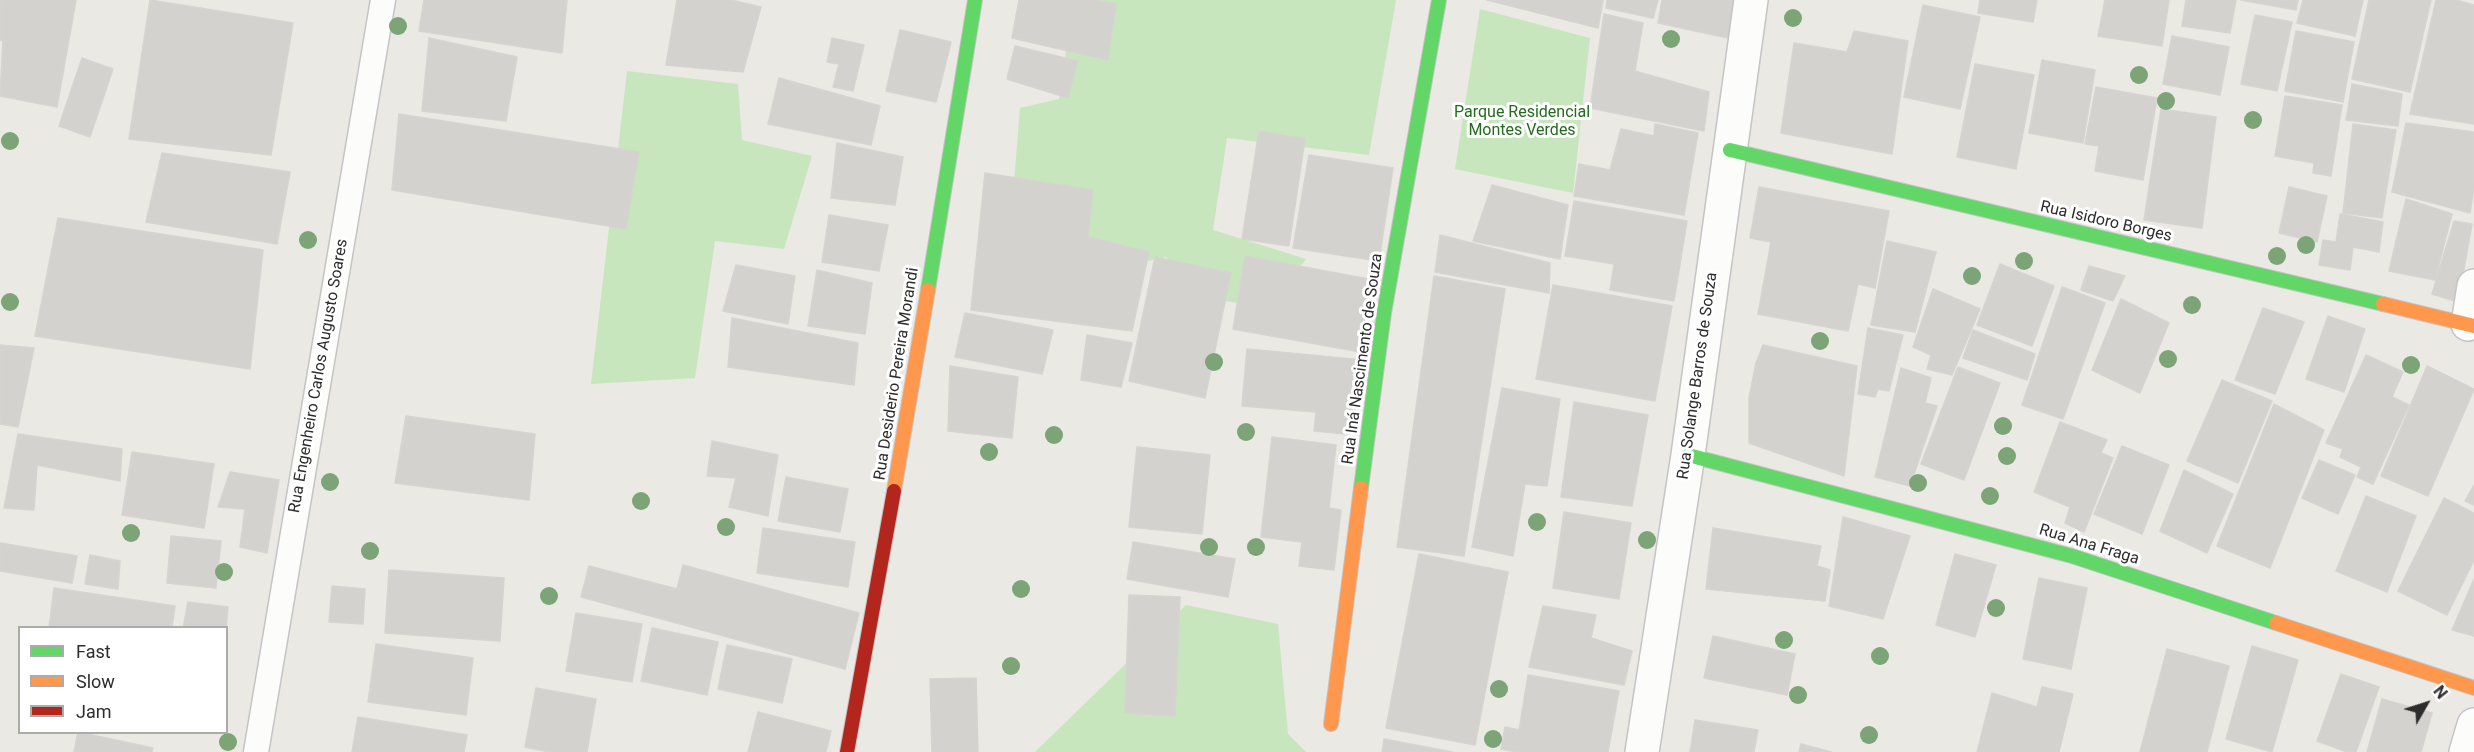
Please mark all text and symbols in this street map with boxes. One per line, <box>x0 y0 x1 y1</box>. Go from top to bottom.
park label: Parque Residencial Montes Verdes <box>1454 103 1590 141</box>
street label: Rua Isidoro Borges <box>2038 198 2174 246</box>
street label: Rua Engenheiro Carlos Augusto Soares <box>285 238 353 514</box>
street label: Rua Iná Nascimento de Souza <box>1339 252 1387 466</box>
street label: Rua Desiderio Pereira Morandi <box>871 266 923 482</box>
street label: Rua Solange Barros de Souza <box>1674 271 1722 481</box>
street label: Rua Ana Fraga <box>2037 521 2141 569</box>
legend <box>18 626 228 734</box>
text: Fast <box>76 641 111 662</box>
text: Slow <box>76 671 115 692</box>
north arrow <box>2396 674 2456 734</box>
text: N <box>2429 682 2451 703</box>
text: Jam <box>76 701 112 722</box>

